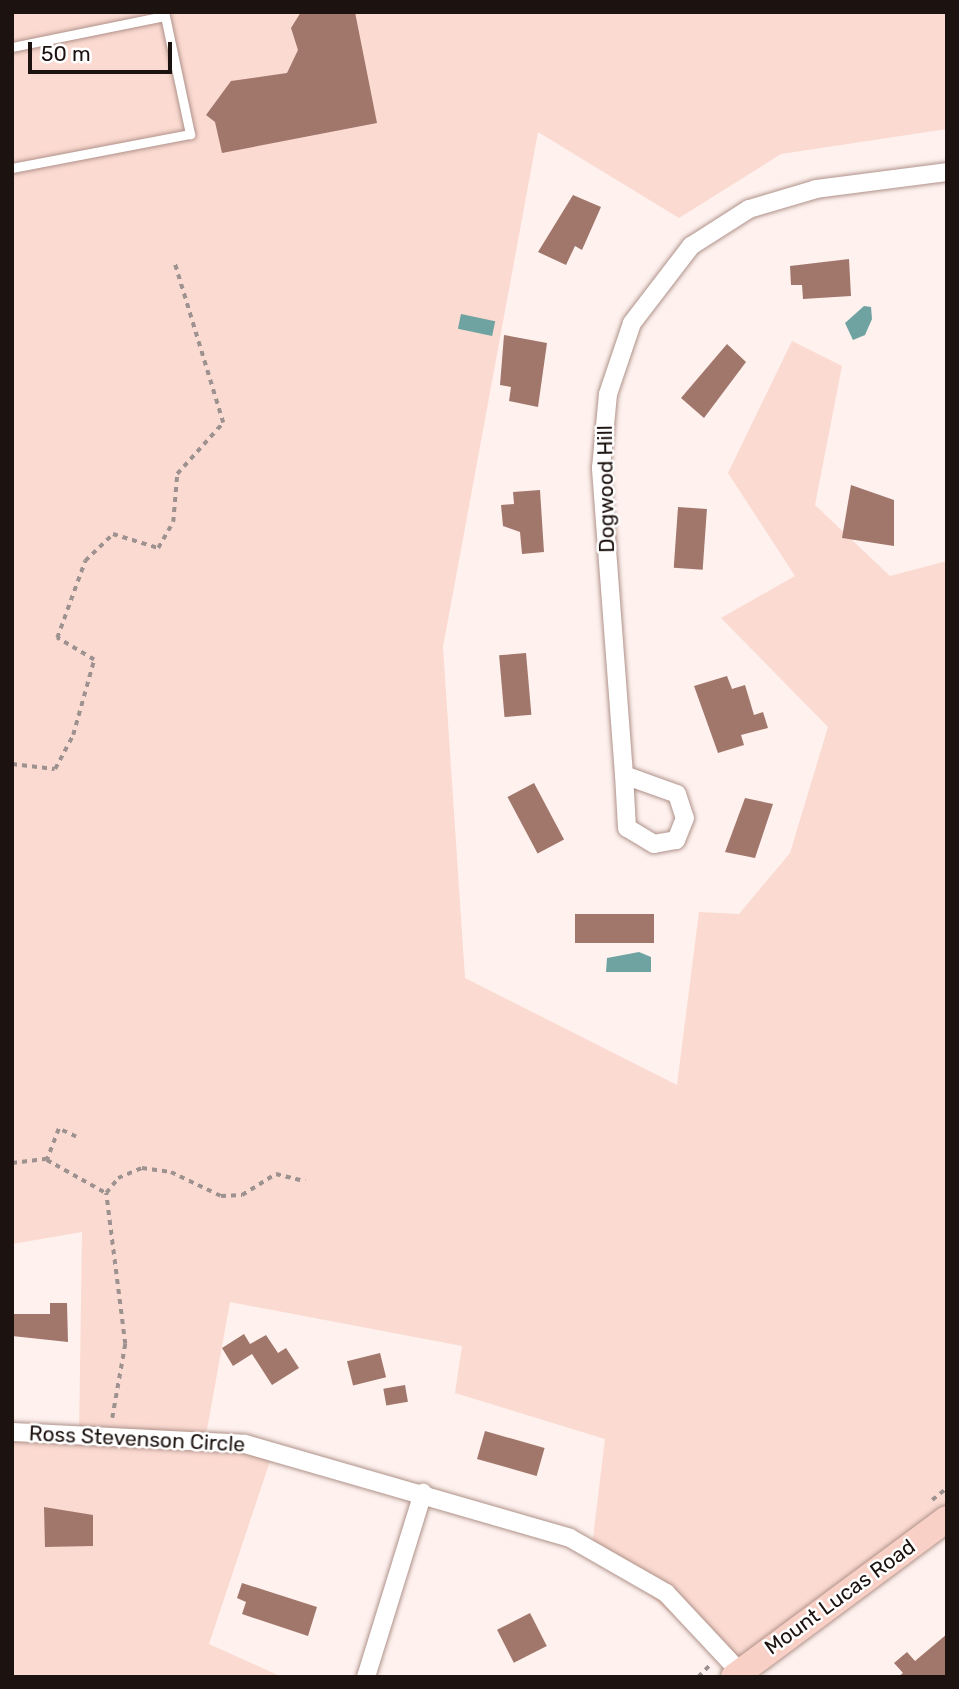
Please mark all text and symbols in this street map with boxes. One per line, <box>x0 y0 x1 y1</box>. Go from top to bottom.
scale bar <box>32 28 175 72</box>
text: 50 m <box>41 41 91 66</box>
street label: Dogwood Hill <box>592 425 620 553</box>
street label: Ross Stevenson Circle <box>28 1421 246 1457</box>
street label: Mount Lucas Road <box>760 1534 920 1660</box>

